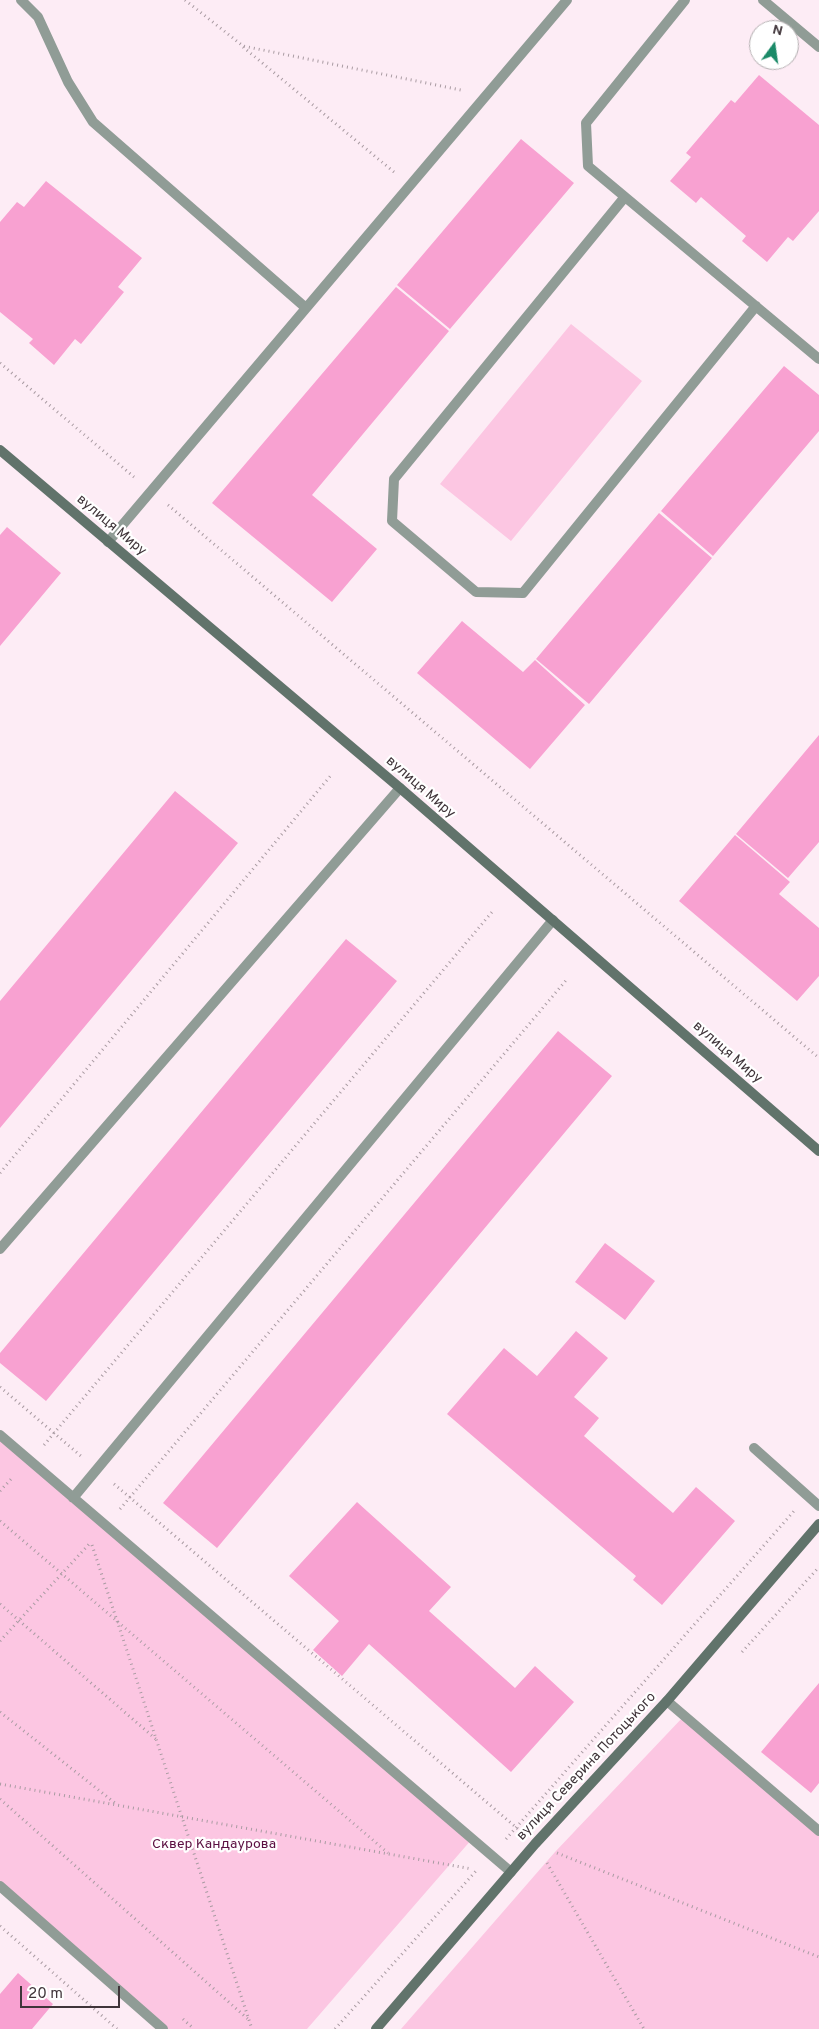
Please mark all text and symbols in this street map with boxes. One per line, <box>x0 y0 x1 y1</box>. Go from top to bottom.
north arrow <box>749 20 799 70</box>
text: N <box>771 21 784 40</box>
street label: вулиця Миру <box>73 492 149 560</box>
street label: вулиця Миру <box>382 753 458 823</box>
street label: вулиця Миру <box>689 1018 765 1088</box>
street label: вулиця Северина Потоцького <box>514 1689 660 1845</box>
park label: Сквер Кандаурова <box>152 1837 276 1853</box>
scale bar <box>22 1976 122 2008</box>
text: 20 m <box>28 1985 63 2004</box>

